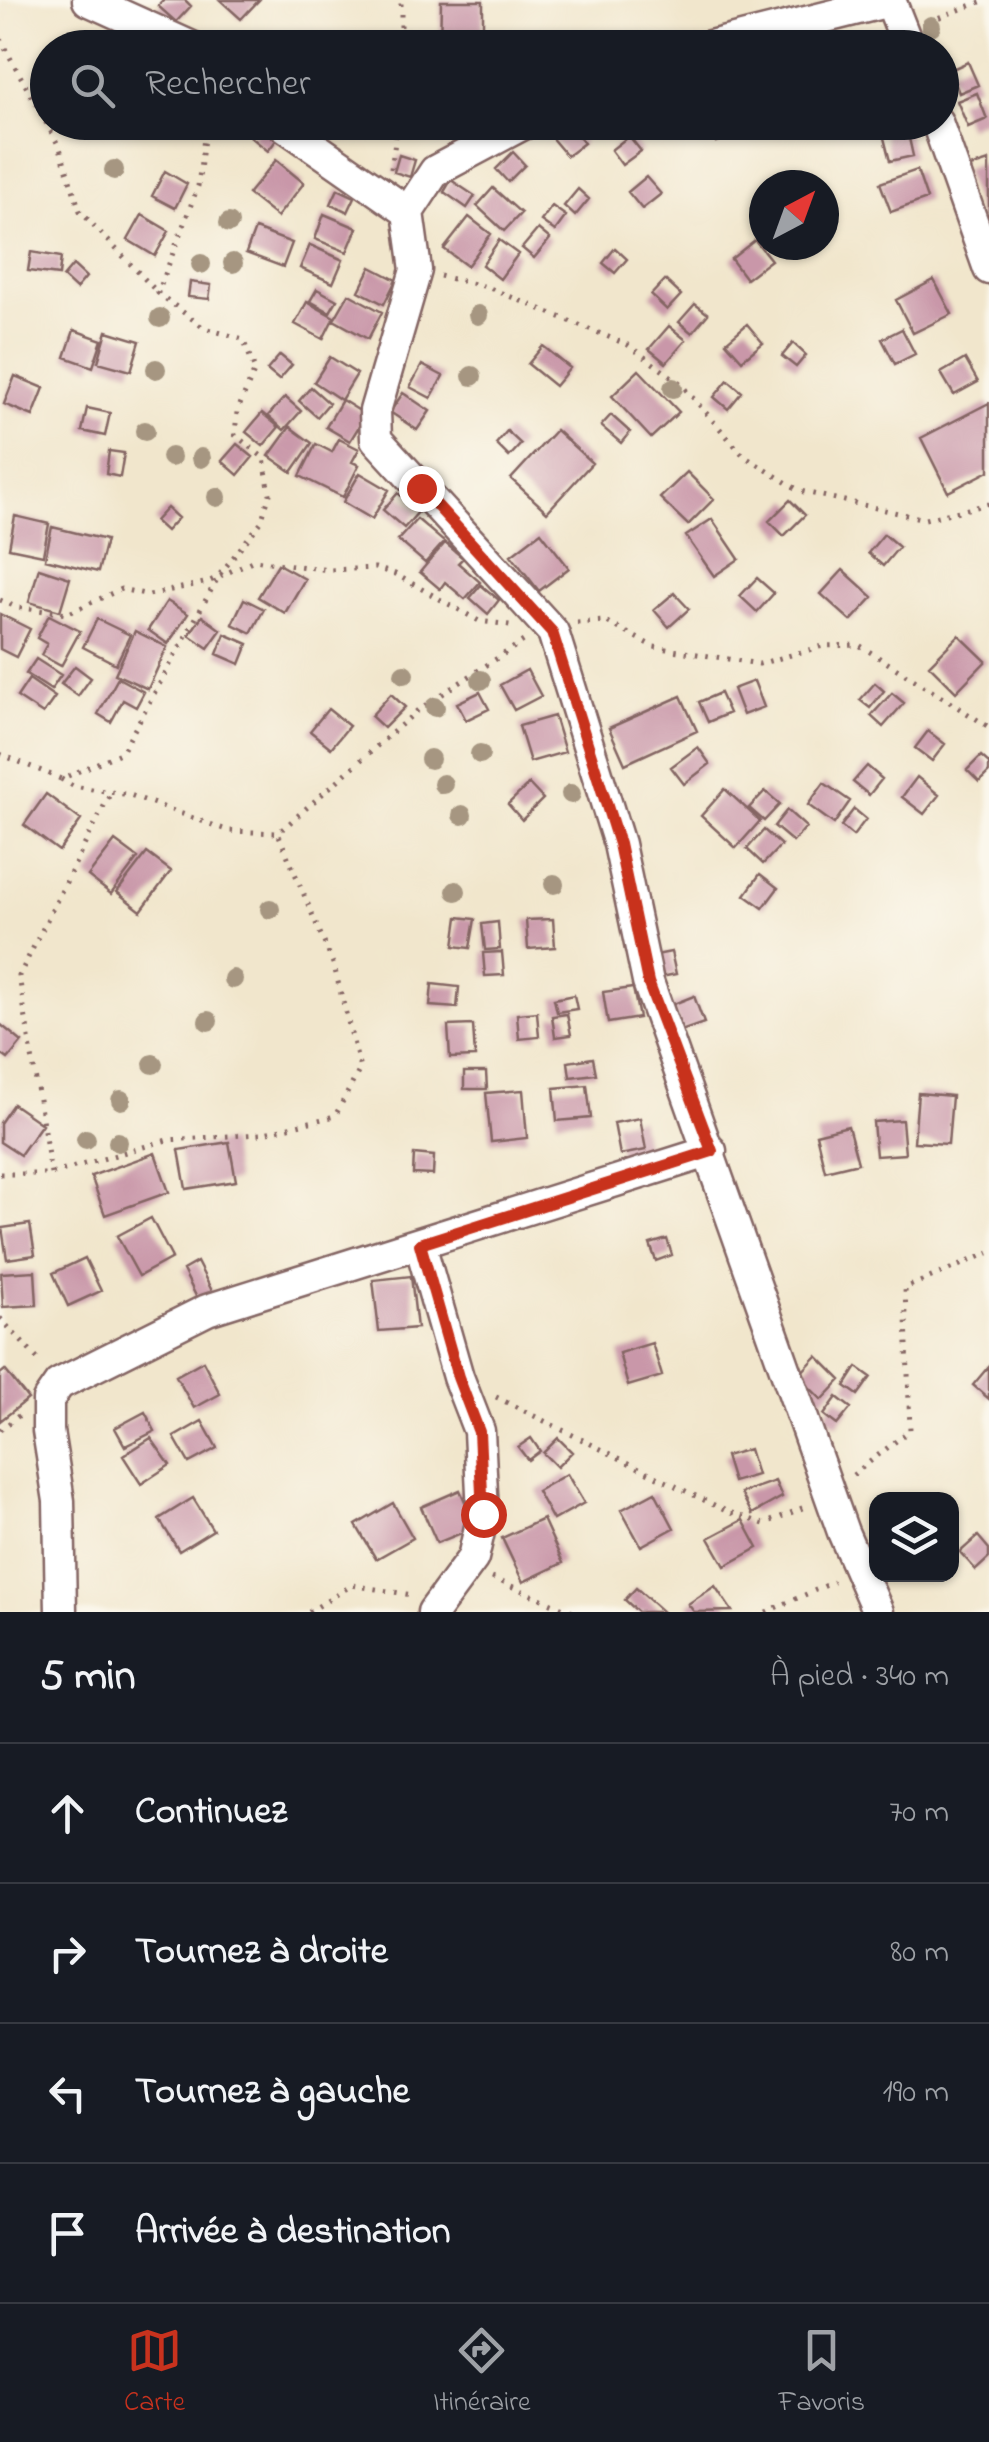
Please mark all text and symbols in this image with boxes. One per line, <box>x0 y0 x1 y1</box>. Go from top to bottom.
search box <box>30 30 959 140</box>
text: Rechercher <box>145 57 311 113</box>
icon: search <box>65 58 120 113</box>
north arrow <box>749 170 839 260</box>
route end <box>399 466 445 512</box>
route start <box>461 1492 507 1538</box>
map controls <box>869 1492 959 1582</box>
button: layers <box>869 1492 959 1582</box>
text: 5 min <box>40 1647 135 1708</box>
text: À pied · 340 m <box>770 1654 949 1701</box>
text: Continuez <box>135 1785 287 1841</box>
icon: ahead <box>40 1786 95 1841</box>
text: 70 m <box>889 1790 949 1837</box>
text: Tournez à droite <box>135 1925 388 1981</box>
icon: right <box>40 1926 95 1981</box>
text: 80 m <box>890 1930 949 1977</box>
text: Tournez à gauche <box>135 2065 410 2121</box>
icon: left <box>40 2066 95 2121</box>
text: 190 m <box>883 2070 949 2117</box>
text: Arrivée à destination <box>135 2205 450 2261</box>
icon: arrive <box>40 2206 95 2261</box>
tab: Carte <box>124 2323 185 2424</box>
tab: Itinéraire <box>433 2323 530 2424</box>
tab: Favoris <box>778 2323 865 2424</box>

